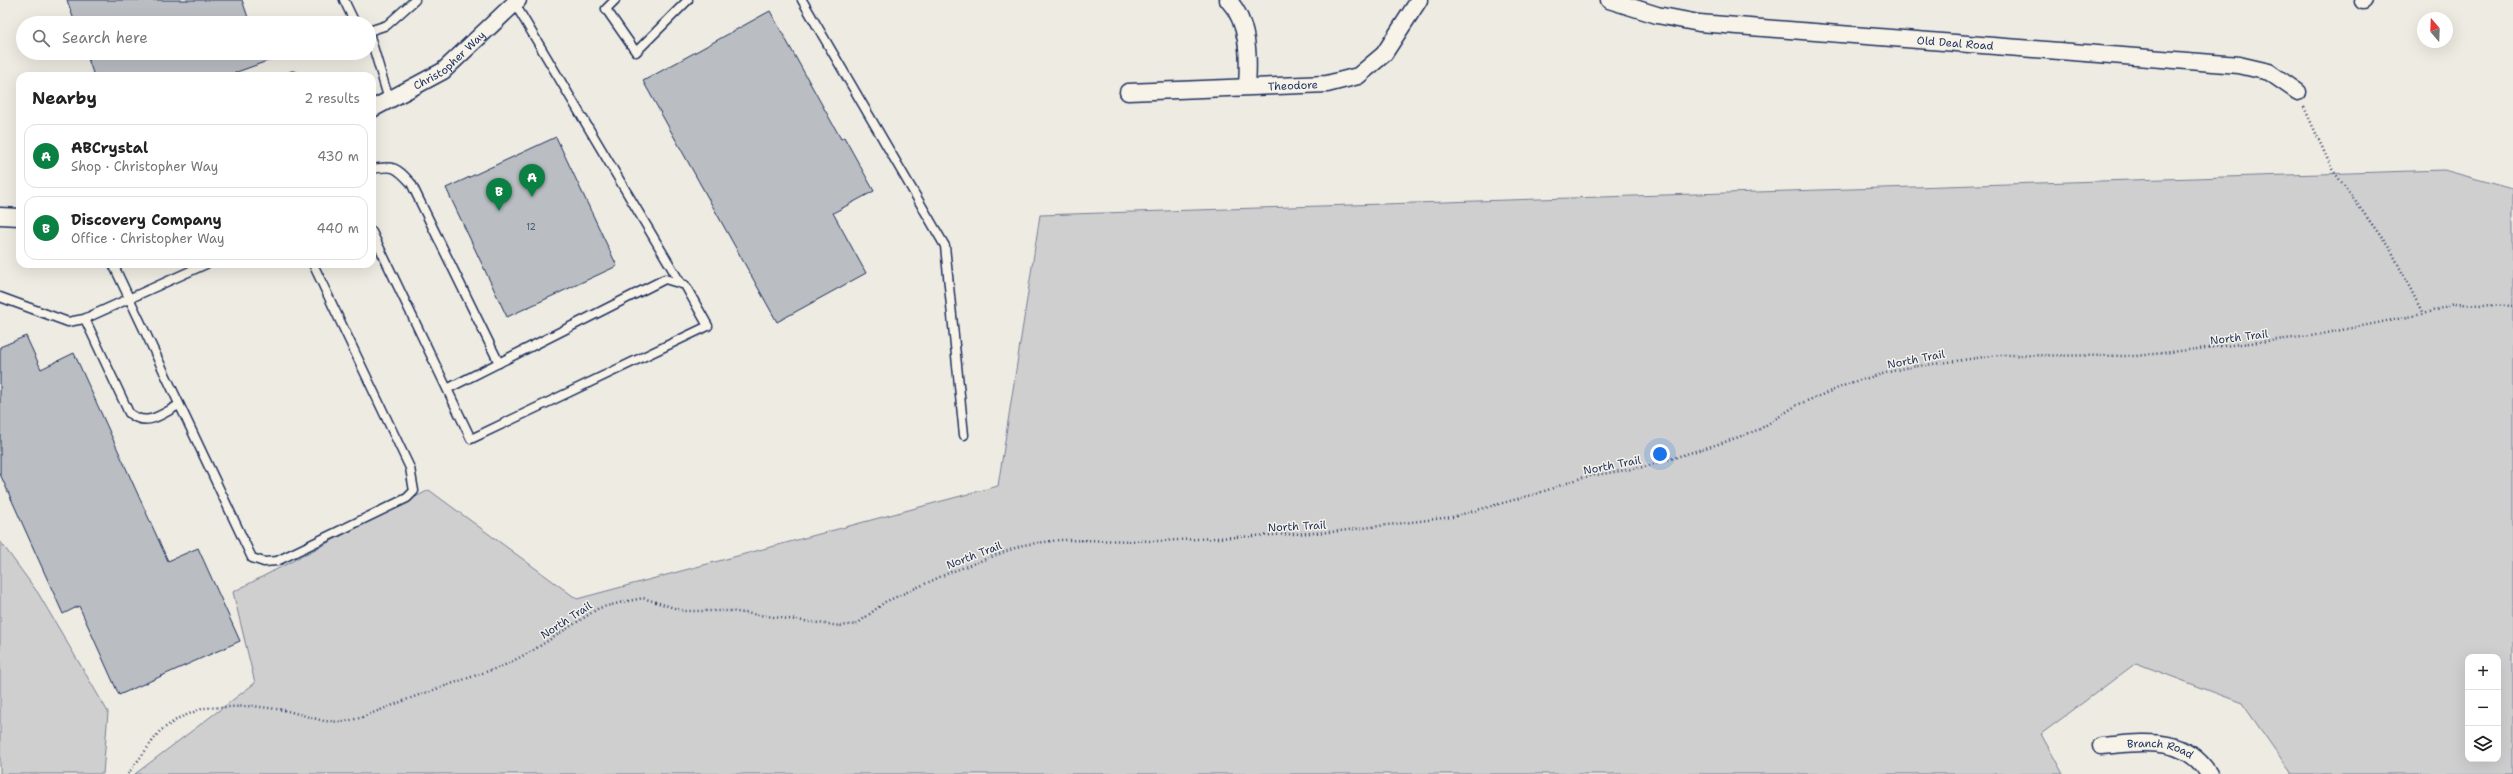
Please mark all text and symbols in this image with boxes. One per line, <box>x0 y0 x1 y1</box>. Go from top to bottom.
north arrow <box>2417 12 2453 48</box>
search box <box>16 16 376 60</box>
icon: search <box>30 27 52 49</box>
text: Search here <box>62 28 148 48</box>
street label: Christopher Way <box>411 28 489 93</box>
street label: Old Deal Road <box>1916 33 1994 54</box>
street label: Theodore <box>1268 77 1318 94</box>
text: Nearby <box>32 87 97 109</box>
text: 2 results <box>304 90 360 107</box>
text: ABCrystal <box>71 138 148 158</box>
text: A <box>41 148 51 165</box>
text: 430 m <box>317 148 359 165</box>
text: Shop · Christopher Way <box>71 158 218 175</box>
pin: A <box>519 164 545 197</box>
pin: B <box>486 178 512 211</box>
text: Discovery Company <box>71 210 222 230</box>
text: B <box>42 220 50 237</box>
text: 440 m <box>317 220 359 237</box>
house number: 12 <box>526 221 536 233</box>
text: Office · Christopher Way <box>71 230 224 247</box>
street label: North Trail <box>2209 326 2270 348</box>
street label: North Trail <box>1886 346 1947 372</box>
your location <box>1650 444 1670 464</box>
street label: North Trail <box>1582 452 1643 478</box>
street label: North Trail <box>1267 517 1327 536</box>
street label: North Trail <box>944 538 1005 573</box>
street label: North Trail <box>538 598 595 643</box>
map controls <box>2465 654 2501 762</box>
button: + <box>2465 654 2501 690</box>
button: − <box>2465 690 2501 726</box>
button: layers <box>2465 726 2501 762</box>
street label: Branch Road <box>2126 736 2196 762</box>

